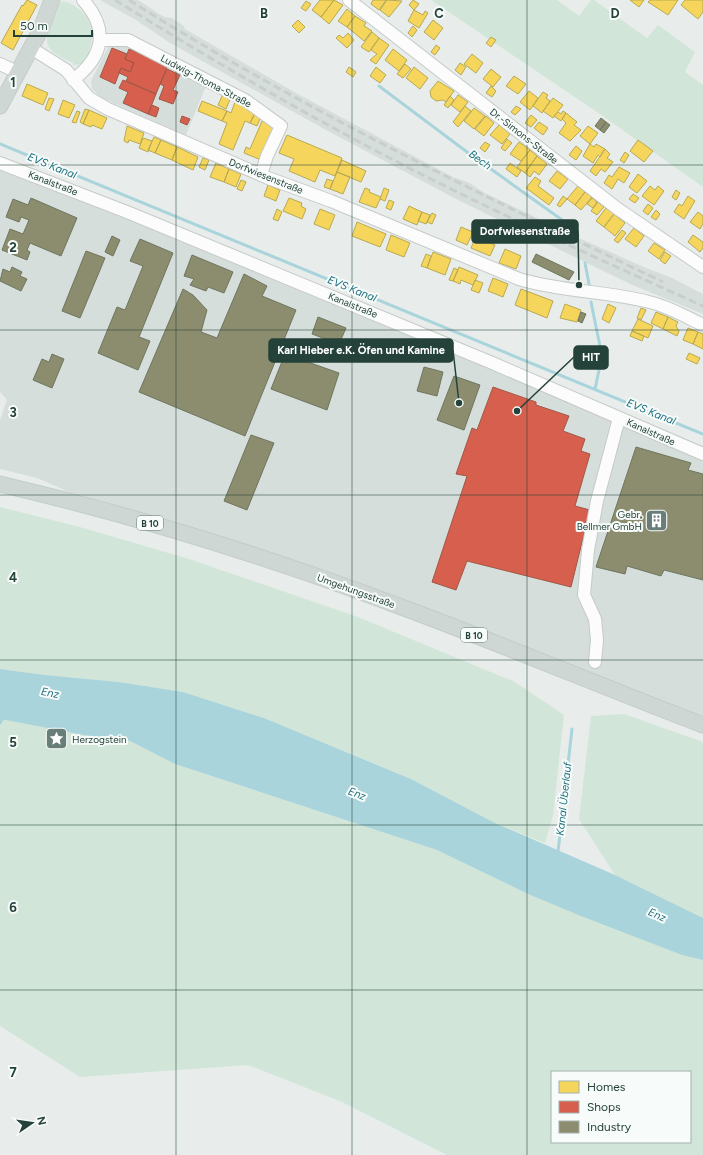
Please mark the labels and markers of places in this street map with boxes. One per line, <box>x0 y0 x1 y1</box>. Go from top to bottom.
callout: Dorfwiesenstraße <box>472 220 578 243</box>
callout: Karl Hieber e.K. Öfen und Kamine <box>269 339 453 362</box>
callout: HIT <box>574 346 608 369</box>
building icon: Gebr. Bellmer GmbH <box>644 507 670 533</box>
place label: Gebr. Bellmer GmbH <box>577 508 642 533</box>
place icon: Herzogstein <box>43 726 69 752</box>
place label: Herzogstein <box>72 733 127 746</box>

